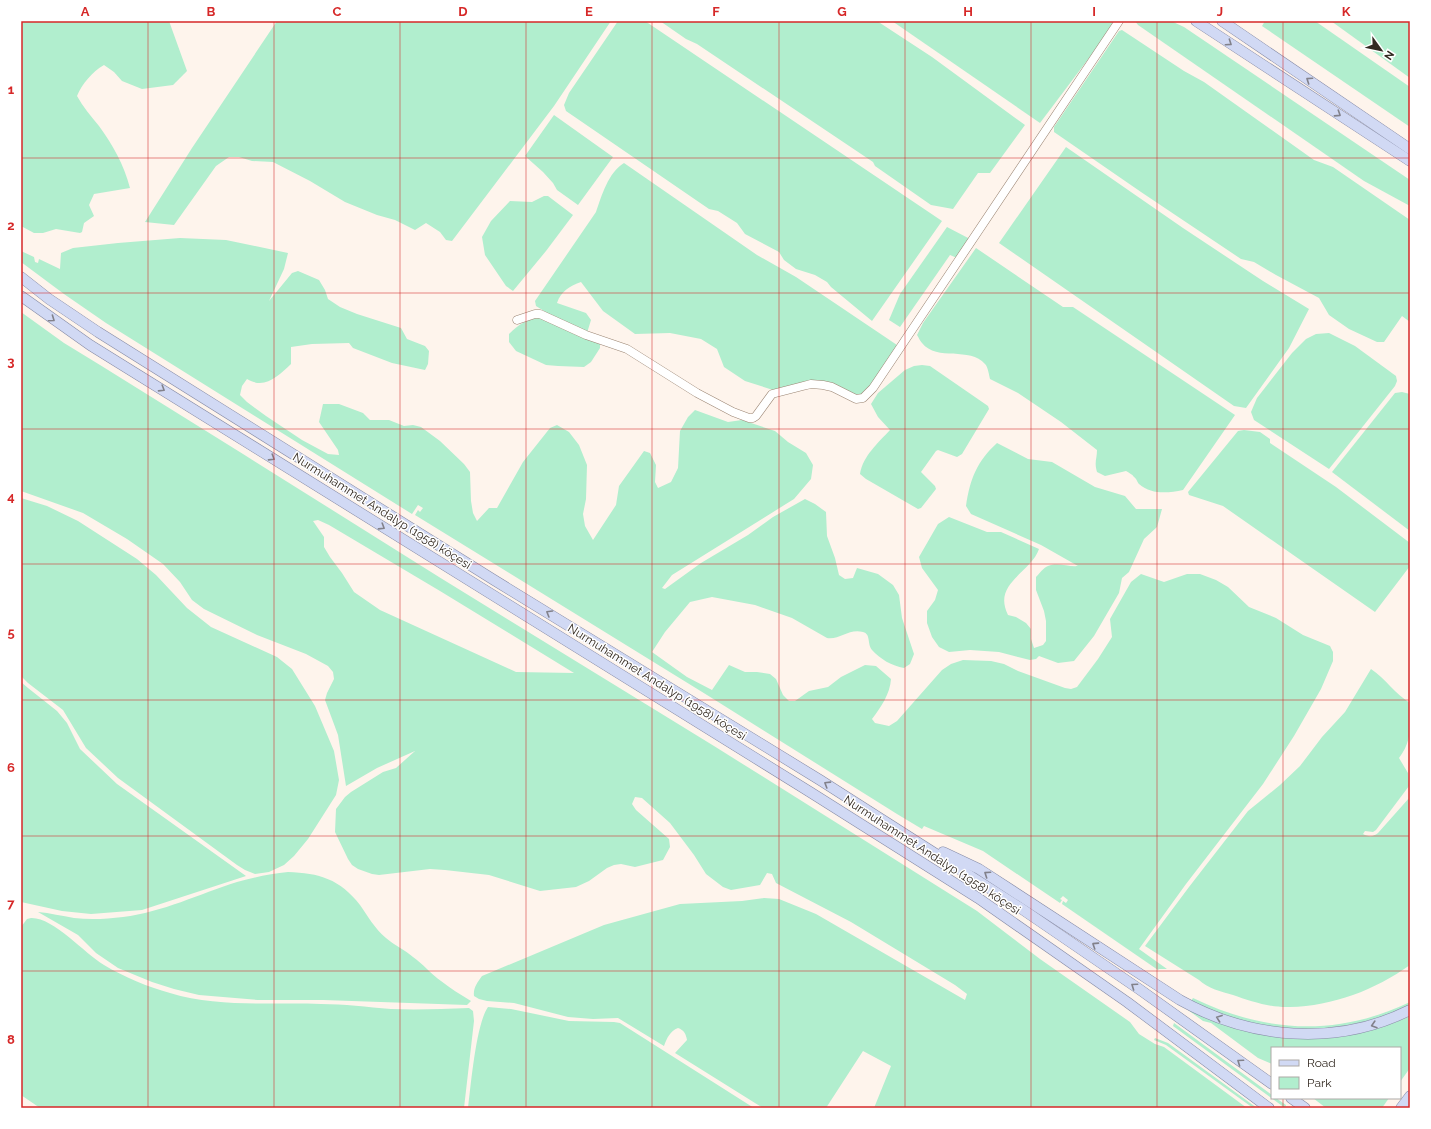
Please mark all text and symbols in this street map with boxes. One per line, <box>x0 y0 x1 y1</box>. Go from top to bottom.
text: A <box>81 4 90 19</box>
text: B <box>207 4 216 19</box>
text: C <box>333 4 342 19</box>
text: D <box>458 4 468 19</box>
text: E <box>585 4 593 19</box>
text: F <box>712 4 720 19</box>
text: G <box>837 4 847 19</box>
text: H <box>963 4 973 19</box>
text: I <box>1092 4 1096 19</box>
text: J <box>1217 4 1223 19</box>
text: K <box>1342 4 1351 19</box>
north arrow <box>1361 30 1401 70</box>
one-way arrow <box>1225 38 1232 45</box>
text: N <box>1381 48 1397 62</box>
one-way arrow <box>1306 78 1313 85</box>
text: 1 <box>8 82 15 97</box>
one-way arrow <box>1334 109 1341 117</box>
text: 2 <box>7 218 15 233</box>
one-way arrow <box>48 314 55 321</box>
text: 3 <box>7 354 15 369</box>
one-way arrow <box>158 385 165 392</box>
street label: Nurmuhammet Andalyp (1958) köçesi <box>290 450 474 572</box>
one-way arrow <box>268 453 275 460</box>
text: 4 <box>7 489 15 504</box>
one-way arrow <box>378 522 385 530</box>
one-way arrow <box>546 611 553 618</box>
street label: Nurmuhammet Andalyp (1958) köçesi <box>565 621 749 743</box>
text: 5 <box>7 625 15 640</box>
text: 6 <box>7 760 15 775</box>
one-way arrow <box>824 782 831 789</box>
street label: Nurmuhammet Andalyp (1958) köçesi <box>841 793 1023 917</box>
one-way arrow <box>984 872 991 879</box>
text: 7 <box>7 896 15 911</box>
one-way arrow <box>1092 942 1099 949</box>
one-way arrow <box>1131 983 1138 991</box>
one-way arrow <box>1215 1015 1222 1023</box>
one-way arrow <box>1371 1020 1378 1029</box>
text: 8 <box>7 1032 15 1047</box>
legend <box>1271 1047 1401 1099</box>
text: Road <box>1307 1056 1336 1070</box>
one-way arrow <box>1237 1059 1244 1067</box>
text: Park <box>1307 1076 1332 1090</box>

